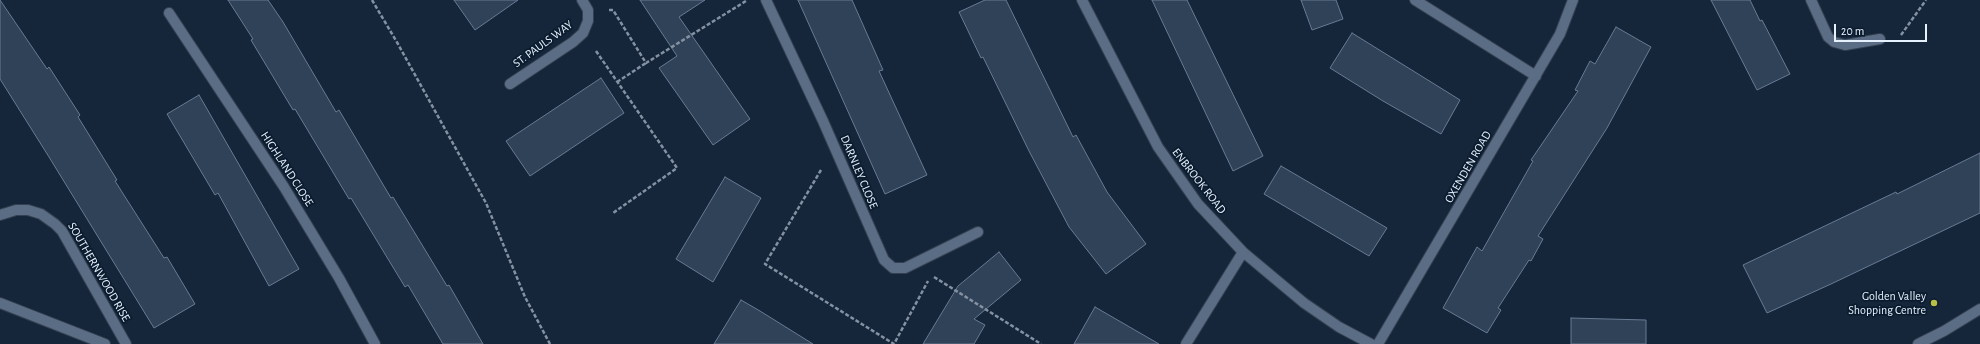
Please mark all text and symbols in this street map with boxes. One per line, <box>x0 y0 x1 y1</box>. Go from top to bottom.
scale bar <box>1836 16 1929 42</box>
street label: ST. PAULS WAY <box>510 17 576 71</box>
text: 20 m <box>1841 25 1864 37</box>
street label: OXENDEN ROAD <box>1442 128 1494 206</box>
street label: HIGHLAND CLOSE <box>257 129 317 209</box>
street label: DARNLEY CLOSE <box>837 133 881 211</box>
street label: ENBROOK ROAD <box>1169 145 1229 217</box>
street label: SOUTHERNWOOD RISE <box>65 220 133 324</box>
place label: Golden Valley Shopping Centre <box>1848 289 1926 317</box>
marker: Golden Valley Shopping Centre <box>1929 298 1939 308</box>

